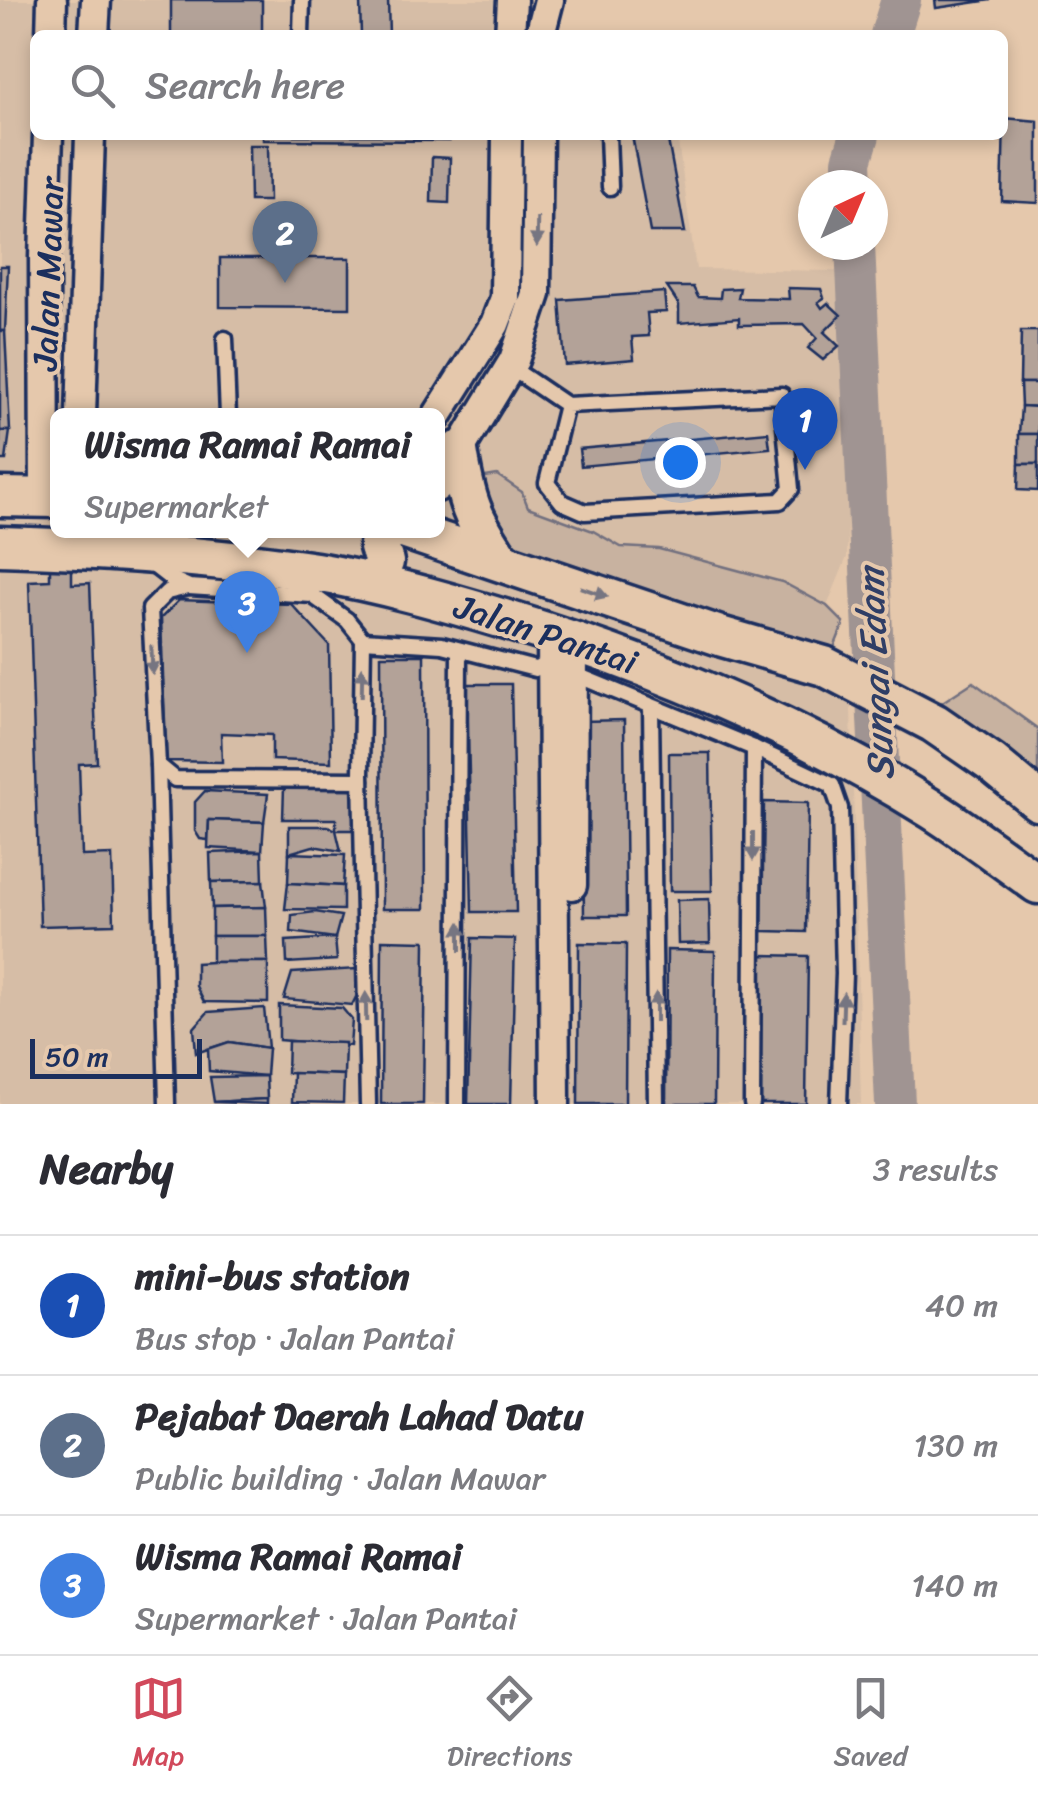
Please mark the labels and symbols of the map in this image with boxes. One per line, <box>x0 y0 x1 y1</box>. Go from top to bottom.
north arrow <box>798 170 888 260</box>
street label: Jalan Mawar <box>14 174 82 373</box>
pin: 2 <box>252 200 318 283</box>
one-way arrow <box>529 217 545 249</box>
pin: 1 <box>772 388 838 470</box>
your location <box>655 437 706 488</box>
water label: Sungai Edam <box>836 562 915 782</box>
pin: 3 <box>214 570 280 653</box>
street label: Jalan Pantai <box>446 575 647 693</box>
one-way arrow <box>579 586 609 601</box>
one-way arrow <box>144 645 160 676</box>
one-way arrow <box>355 665 371 697</box>
one-way arrow <box>745 830 761 862</box>
one-way arrow <box>452 920 468 952</box>
one-way arrow <box>358 990 374 1022</box>
one-way arrow <box>648 990 664 1022</box>
one-way arrow <box>835 990 851 1022</box>
scale bar <box>30 1034 202 1078</box>

